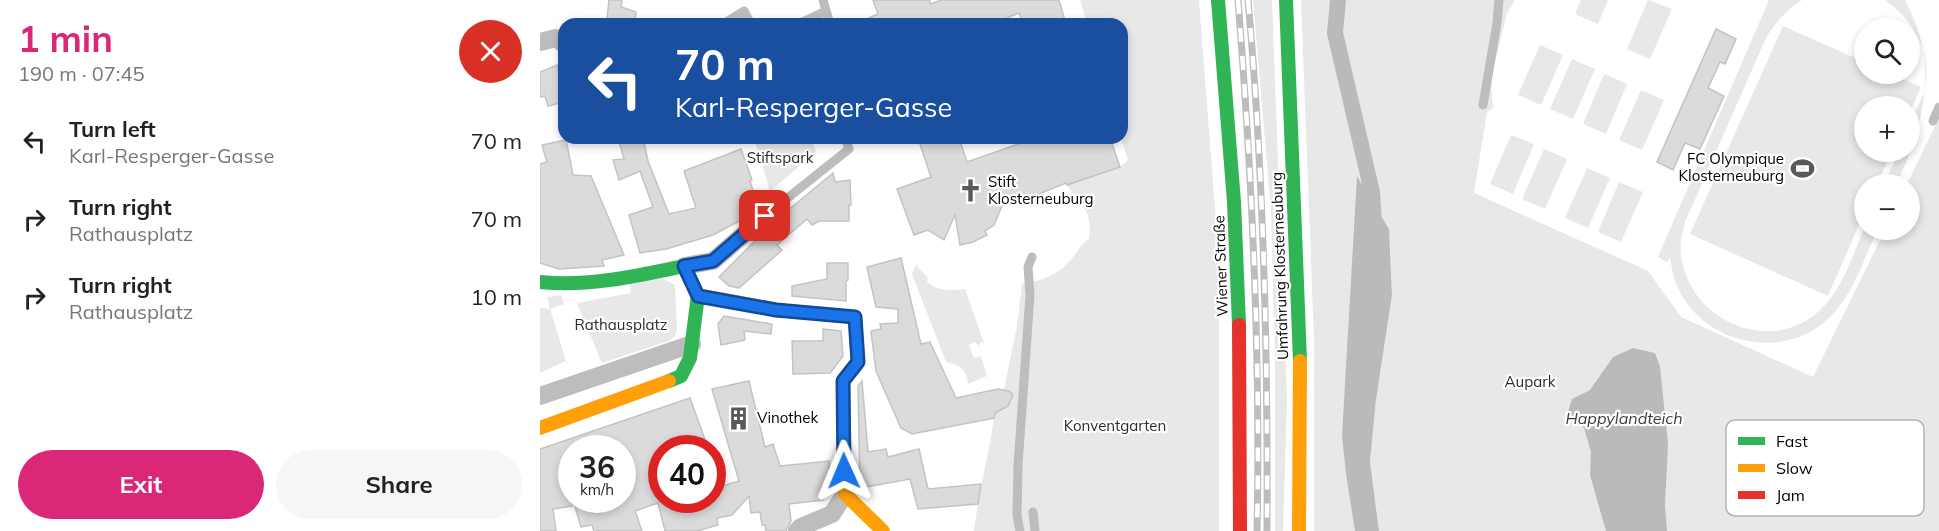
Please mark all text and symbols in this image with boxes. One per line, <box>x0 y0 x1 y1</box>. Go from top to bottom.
text: 1 min <box>18 16 113 61</box>
map controls <box>1854 18 1920 240</box>
button: search <box>1854 18 1920 84</box>
button: close <box>459 20 522 83</box>
text: 70 m <box>675 38 775 91</box>
icon: left <box>576 42 654 120</box>
text: 190 m · 07:45 <box>18 61 144 86</box>
text: Karl-Resperger-Gasse <box>675 90 952 124</box>
button: + <box>1854 96 1920 162</box>
text: Turn left <box>69 115 156 143</box>
icon: left <box>18 125 51 158</box>
text: 70 m <box>471 127 522 155</box>
text: Karl-Resperger-Gasse <box>69 143 274 168</box>
park label: Stiftspark <box>747 148 814 167</box>
place label: FC Olympique Klosterneuburg <box>1679 149 1784 185</box>
sports icon: FC Olympique Klosterneuburg <box>1789 155 1815 181</box>
place label: Stift Klosterneuburg <box>988 172 1093 208</box>
street label: Umfahrung Klosterneuburg <box>1267 172 1292 360</box>
button: − <box>1854 174 1920 240</box>
church icon: Stift Klosterneuburg <box>957 178 983 204</box>
pin <box>739 190 790 241</box>
text: Turn right <box>69 193 172 221</box>
icon: arrive <box>748 199 781 232</box>
icon: right <box>18 203 51 236</box>
text: 70 m <box>471 205 522 233</box>
street label: Wiener Straße <box>1209 215 1232 317</box>
text: Rathausplatz <box>69 221 193 246</box>
text: Turn right <box>69 271 172 299</box>
icon: right <box>18 281 51 314</box>
text: 10 m <box>471 283 522 311</box>
text: Rathausplatz <box>69 299 193 324</box>
park label: Rathausplatz <box>574 315 668 334</box>
park label: Aupark <box>1505 372 1556 391</box>
building icon: Vinothek <box>726 405 752 431</box>
place label: Vinothek <box>757 408 819 427</box>
water label: Happylandteich <box>1565 408 1683 428</box>
park label: Konventgarten <box>1064 416 1166 435</box>
legend <box>1726 420 1924 516</box>
text: Fast <box>1776 431 1808 451</box>
speed limit sign: 40 <box>648 435 726 513</box>
position arrow <box>812 439 876 503</box>
text: 36 <box>579 448 615 486</box>
button: Exit <box>18 450 264 519</box>
button: Share <box>276 450 522 519</box>
text: Slow <box>1776 458 1813 478</box>
text: km/h <box>580 480 614 499</box>
text: Jam <box>1776 485 1805 505</box>

